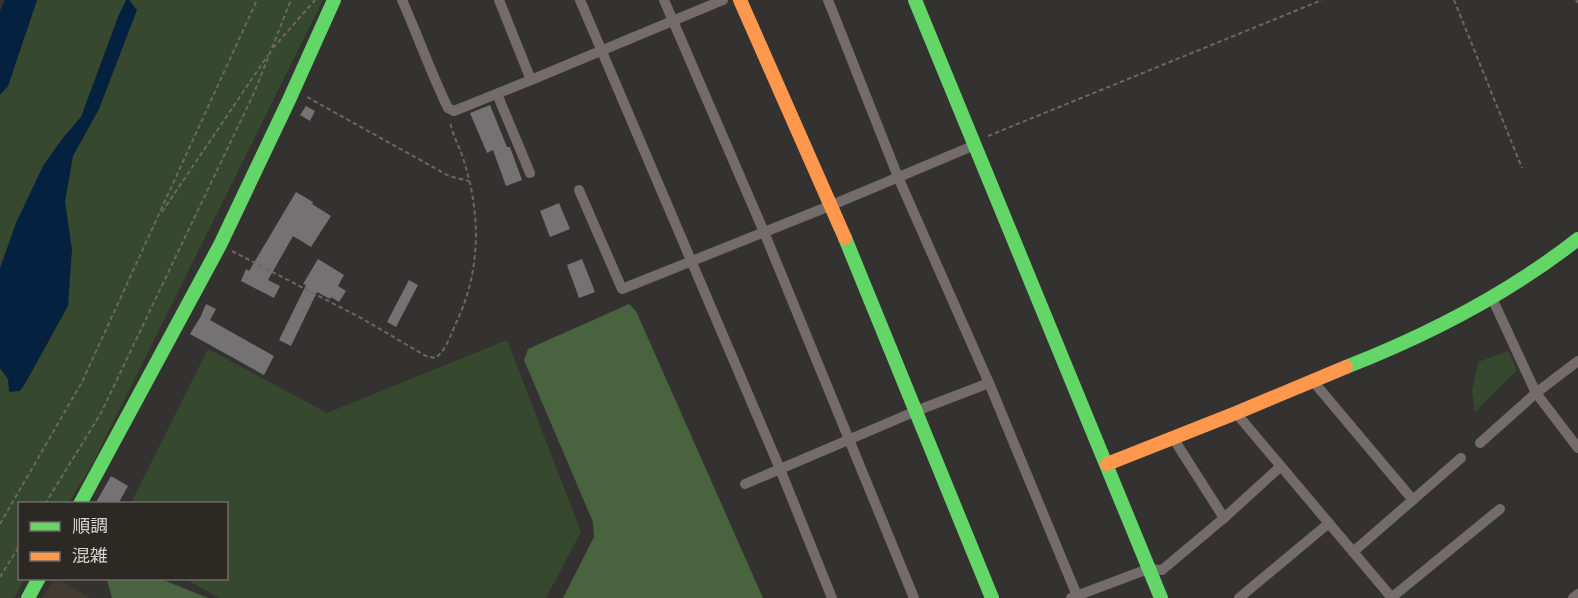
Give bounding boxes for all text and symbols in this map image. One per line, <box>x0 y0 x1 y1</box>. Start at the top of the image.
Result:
legend <box>18 502 228 580</box>
text: 順調 <box>72 515 108 537</box>
text: 混雑 <box>72 545 108 567</box>

